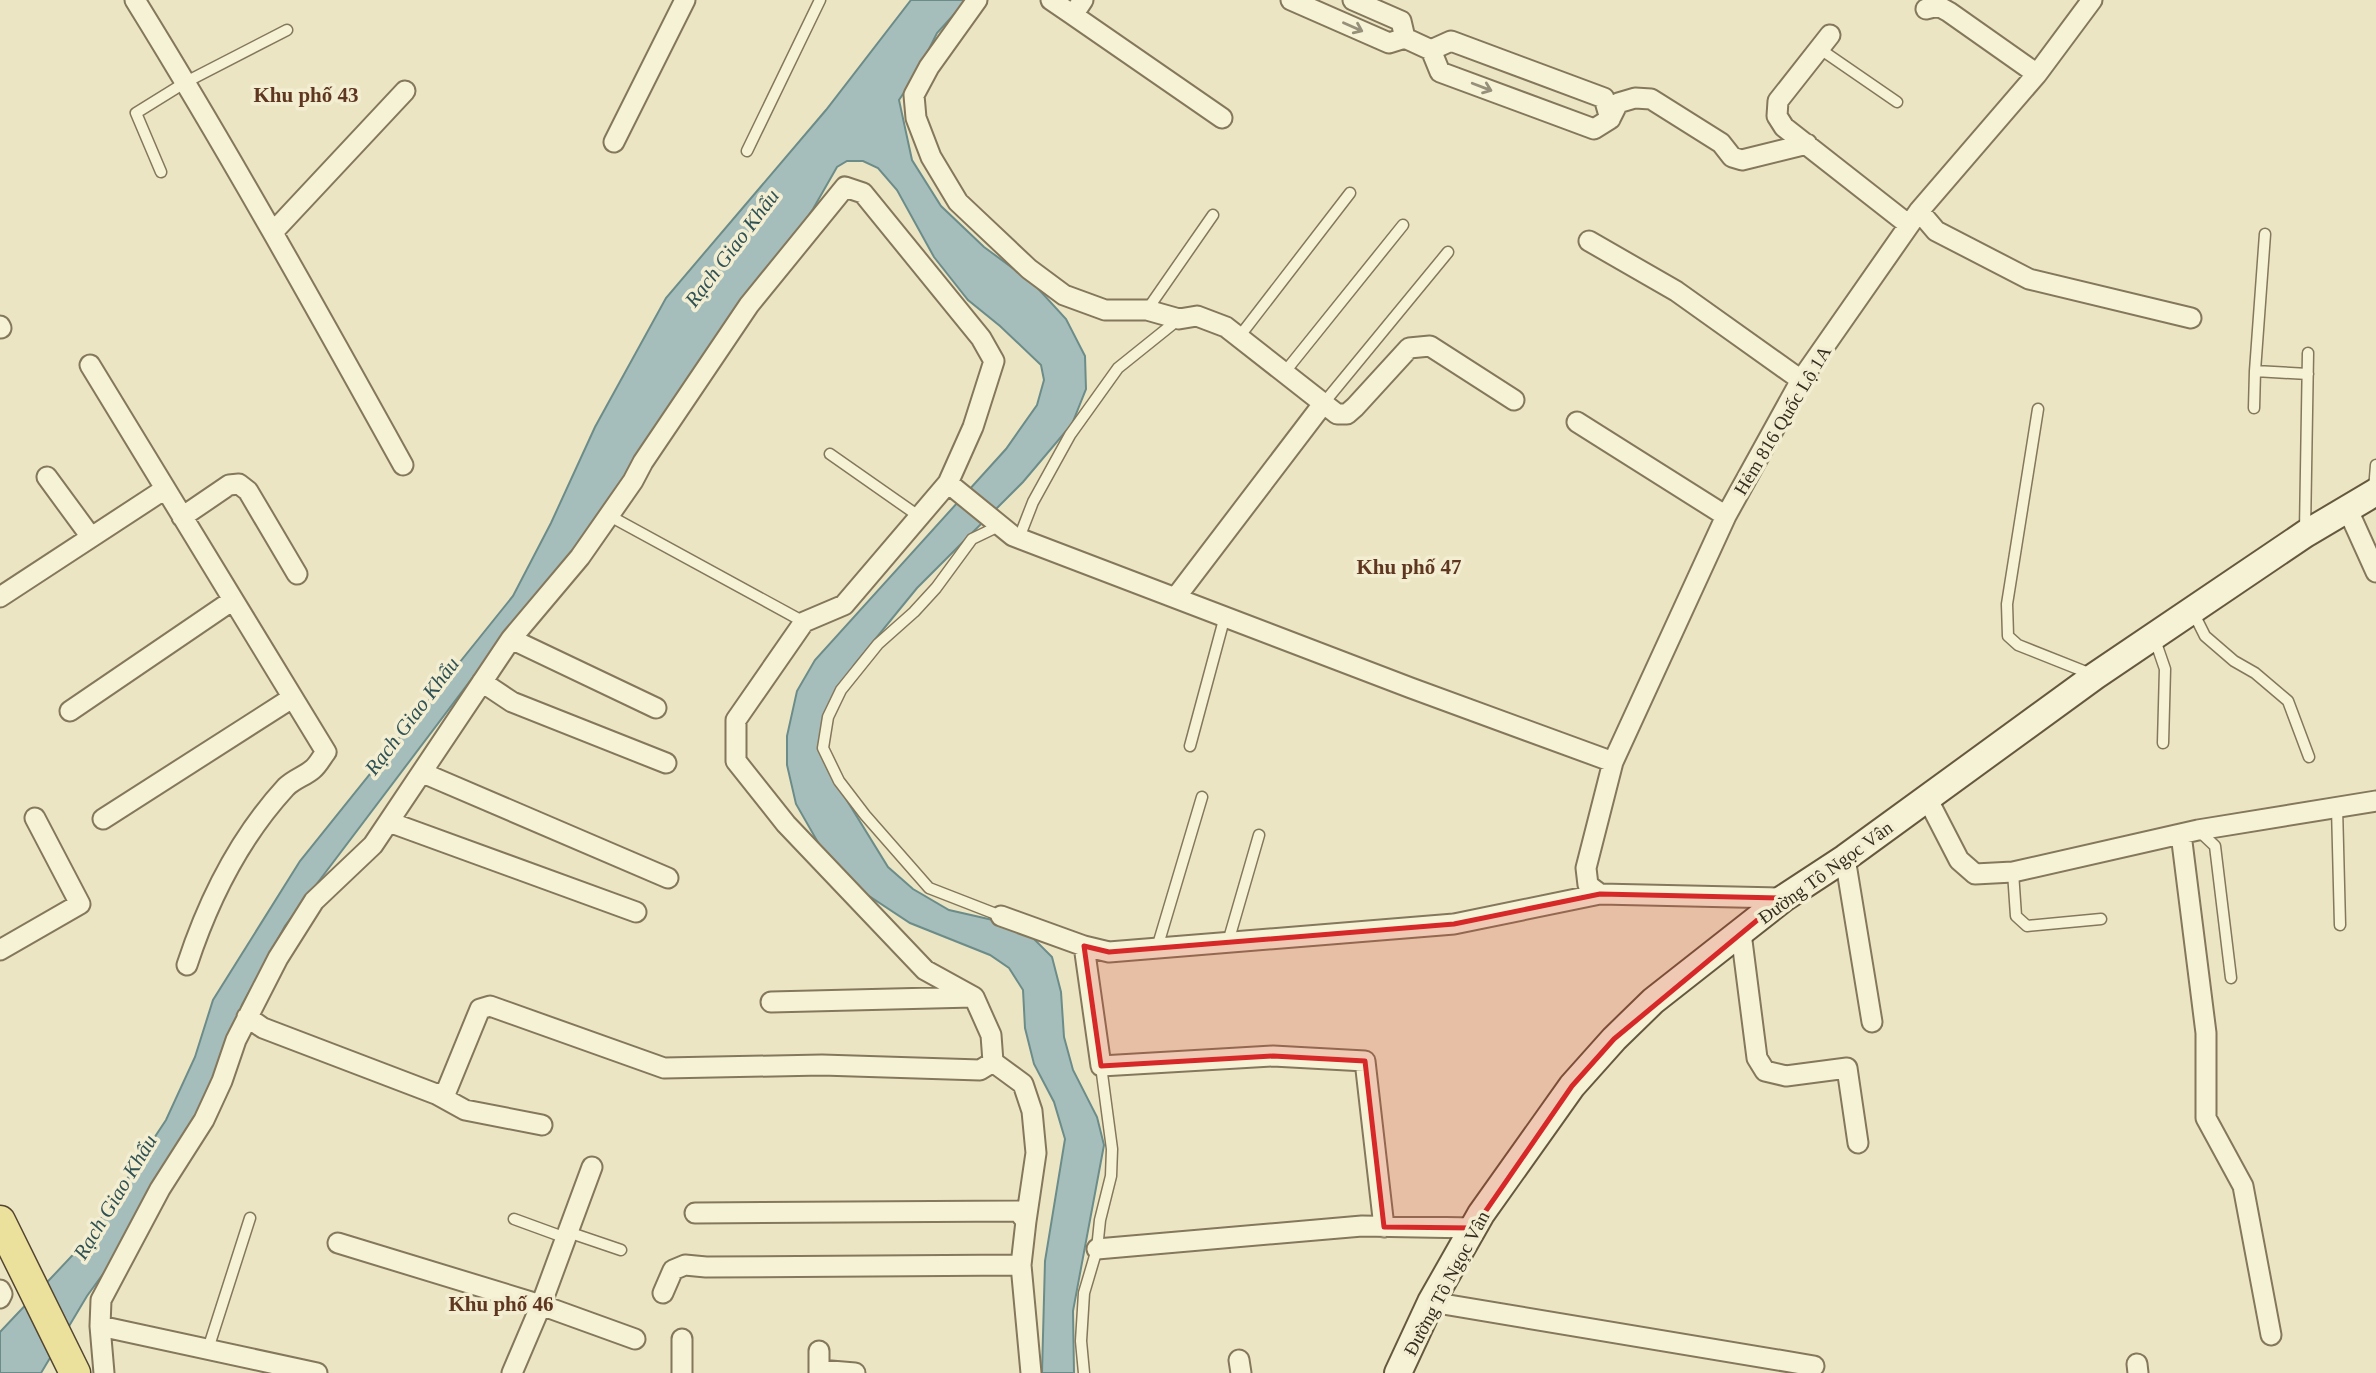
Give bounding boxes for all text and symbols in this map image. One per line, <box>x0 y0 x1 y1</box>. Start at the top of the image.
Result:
one-way arrow <box>1342 21 1363 34</box>
one-way arrow <box>1471 82 1492 95</box>
district label: Khu phố 43 <box>253 83 359 107</box>
water label: Rạch Giao Khẩu <box>679 184 784 312</box>
street label: Hẻm 816 Quốc Lộ 1A <box>1730 342 1835 498</box>
district label: Khu phố 47 <box>1356 555 1462 579</box>
water label: Rạch Giao Khẩu <box>359 652 464 780</box>
street label: Đường Tô Ngọc Vân <box>1754 816 1897 928</box>
water label: Rạch Giao Khẩu <box>68 1130 162 1265</box>
street label: Đường Tô Ngọc Vân <box>1399 1207 1494 1359</box>
district label: Khu phố 46 <box>448 1292 554 1316</box>

